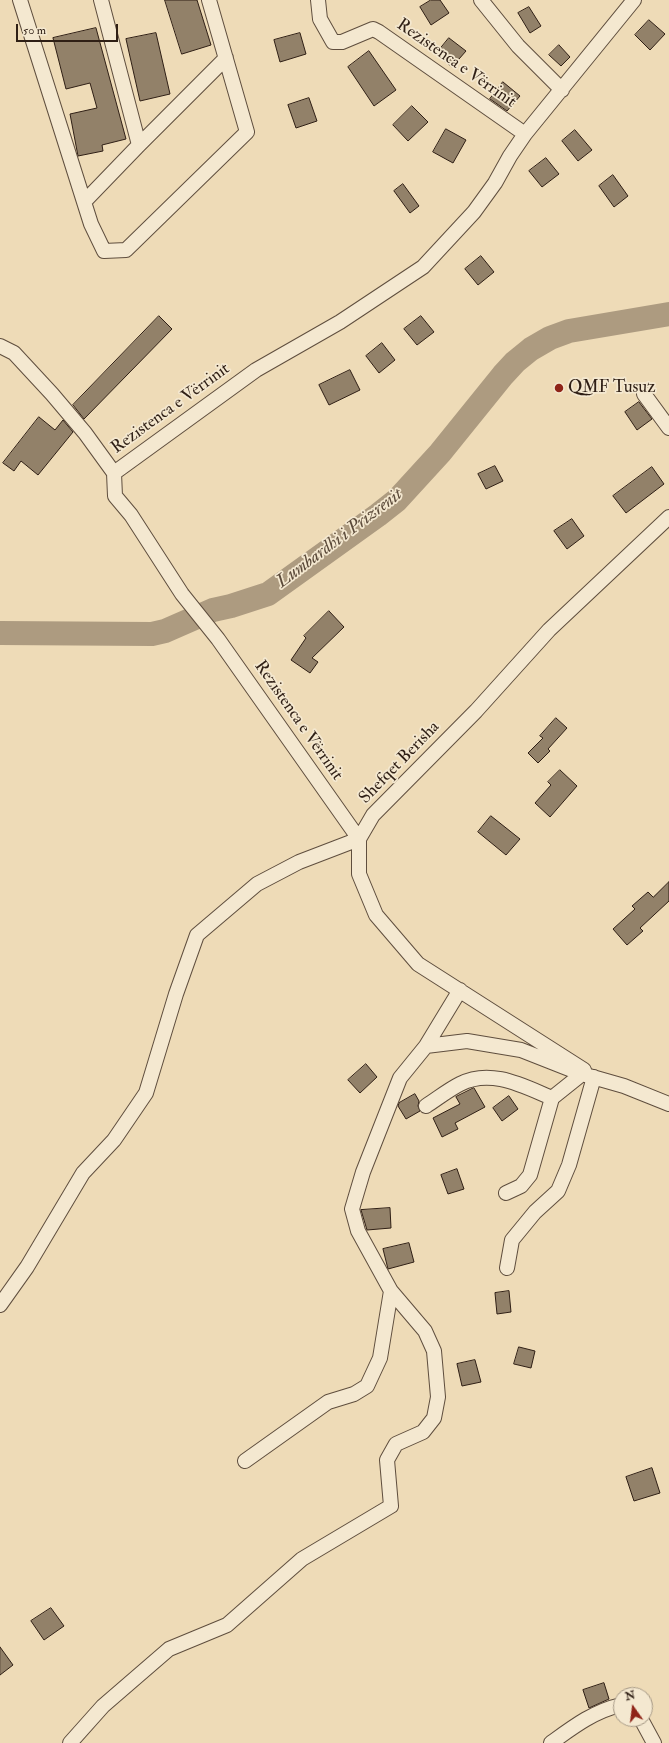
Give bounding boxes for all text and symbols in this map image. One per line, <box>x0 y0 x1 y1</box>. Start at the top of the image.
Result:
street label: Rezistenca e Vërrinit <box>392 15 520 113</box>
scale bar <box>18 16 120 42</box>
text: 50 m <box>23 23 46 38</box>
street label: Rezistenca e Vërrinit <box>108 359 234 459</box>
place label: QMF Tusuz <box>568 378 655 398</box>
marker: QMF Tusuz <box>553 382 565 394</box>
water label: Lumbardhi i Prizrenit <box>273 485 407 593</box>
street label: Rezistenca e Vërrinit <box>249 657 347 785</box>
street label: Shefqet Berisha <box>356 718 444 808</box>
north arrow <box>613 1687 653 1727</box>
text: N <box>624 1688 637 1703</box>

